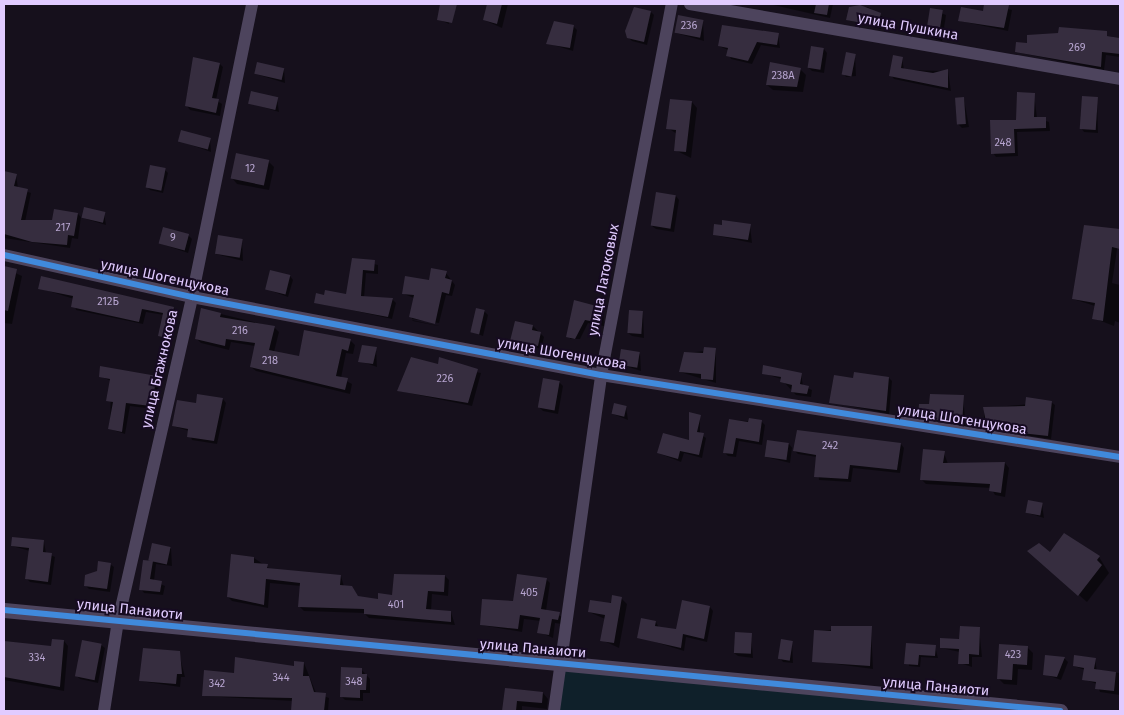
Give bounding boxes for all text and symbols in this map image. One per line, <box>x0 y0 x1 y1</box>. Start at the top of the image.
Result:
street label: улица Пушкина <box>856 10 960 44</box>
house number: 236 <box>681 19 697 33</box>
house number: 269 <box>1069 41 1085 55</box>
house number: 238А <box>771 69 795 83</box>
house number: 248 <box>994 136 1012 150</box>
house number: 12 <box>245 162 255 176</box>
house number: 217 <box>56 221 70 235</box>
street label: улица Латоковых <box>585 223 623 337</box>
house number: 9 <box>170 231 176 245</box>
street label: улица Шогенцукова <box>99 256 231 300</box>
house number: 212Б <box>97 295 119 309</box>
street label: улица Бгажнокова <box>138 308 182 430</box>
house number: 216 <box>232 324 248 338</box>
street label: улица Шогенцукова <box>496 334 628 374</box>
house number: 218 <box>262 354 278 368</box>
house number: 226 <box>437 372 453 386</box>
street label: улица Шогенцукова <box>896 401 1028 439</box>
house number: 242 <box>822 439 838 453</box>
house number: 405 <box>520 586 538 600</box>
street label: улица Панаиоти <box>76 596 184 624</box>
house number: 401 <box>388 598 404 612</box>
street label: улица Панаиоти <box>479 636 587 662</box>
house number: 423 <box>1005 648 1021 662</box>
house number: 334 <box>29 651 45 665</box>
house number: 344 <box>272 671 290 685</box>
street label: улица Панаиоти <box>882 674 990 700</box>
house number: 348 <box>345 675 363 689</box>
house number: 342 <box>209 677 225 691</box>

